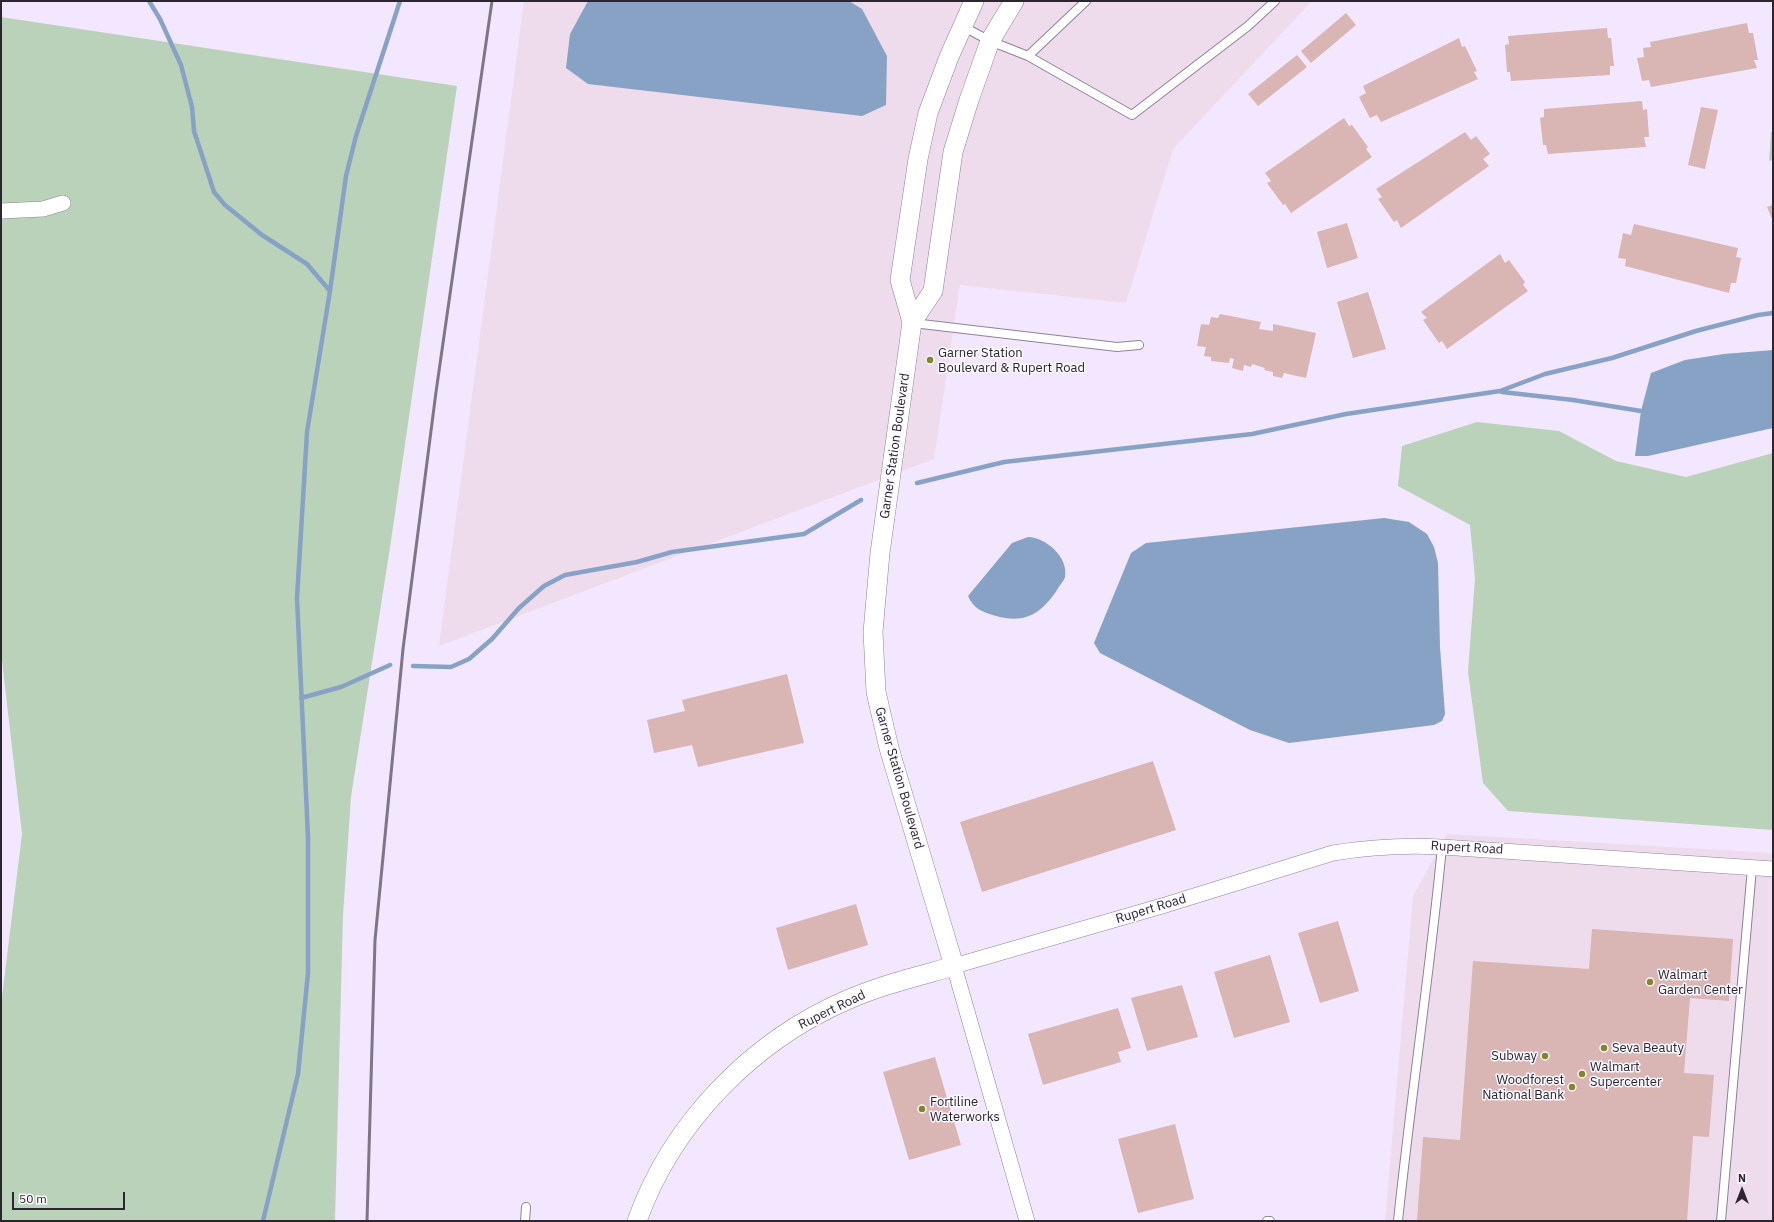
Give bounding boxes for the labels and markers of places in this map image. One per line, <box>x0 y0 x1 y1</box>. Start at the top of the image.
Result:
place label: Garner Station Boulevard & Rupert Road <box>938 345 1085 376</box>
marker: Garner Station Boulevard & Rupert Road <box>925 355 935 365</box>
place label: Walmart Garden Center <box>1658 967 1743 998</box>
marker: Walmart Garden Center <box>1645 977 1655 987</box>
place label: Seva Beauty <box>1612 1040 1684 1056</box>
marker: Seva Beauty <box>1599 1043 1609 1053</box>
place label: Subway <box>1491 1048 1537 1064</box>
marker: Subway <box>1540 1051 1550 1061</box>
place label: Walmart Supercenter <box>1590 1059 1662 1090</box>
marker: Walmart Supercenter <box>1577 1069 1587 1079</box>
place label: Woodforest National Bank <box>1482 1072 1564 1103</box>
marker: Woodforest National Bank <box>1567 1082 1577 1092</box>
place label: Fortiline Waterworks <box>930 1094 1000 1125</box>
marker: Fortiline Waterworks <box>917 1104 927 1114</box>

